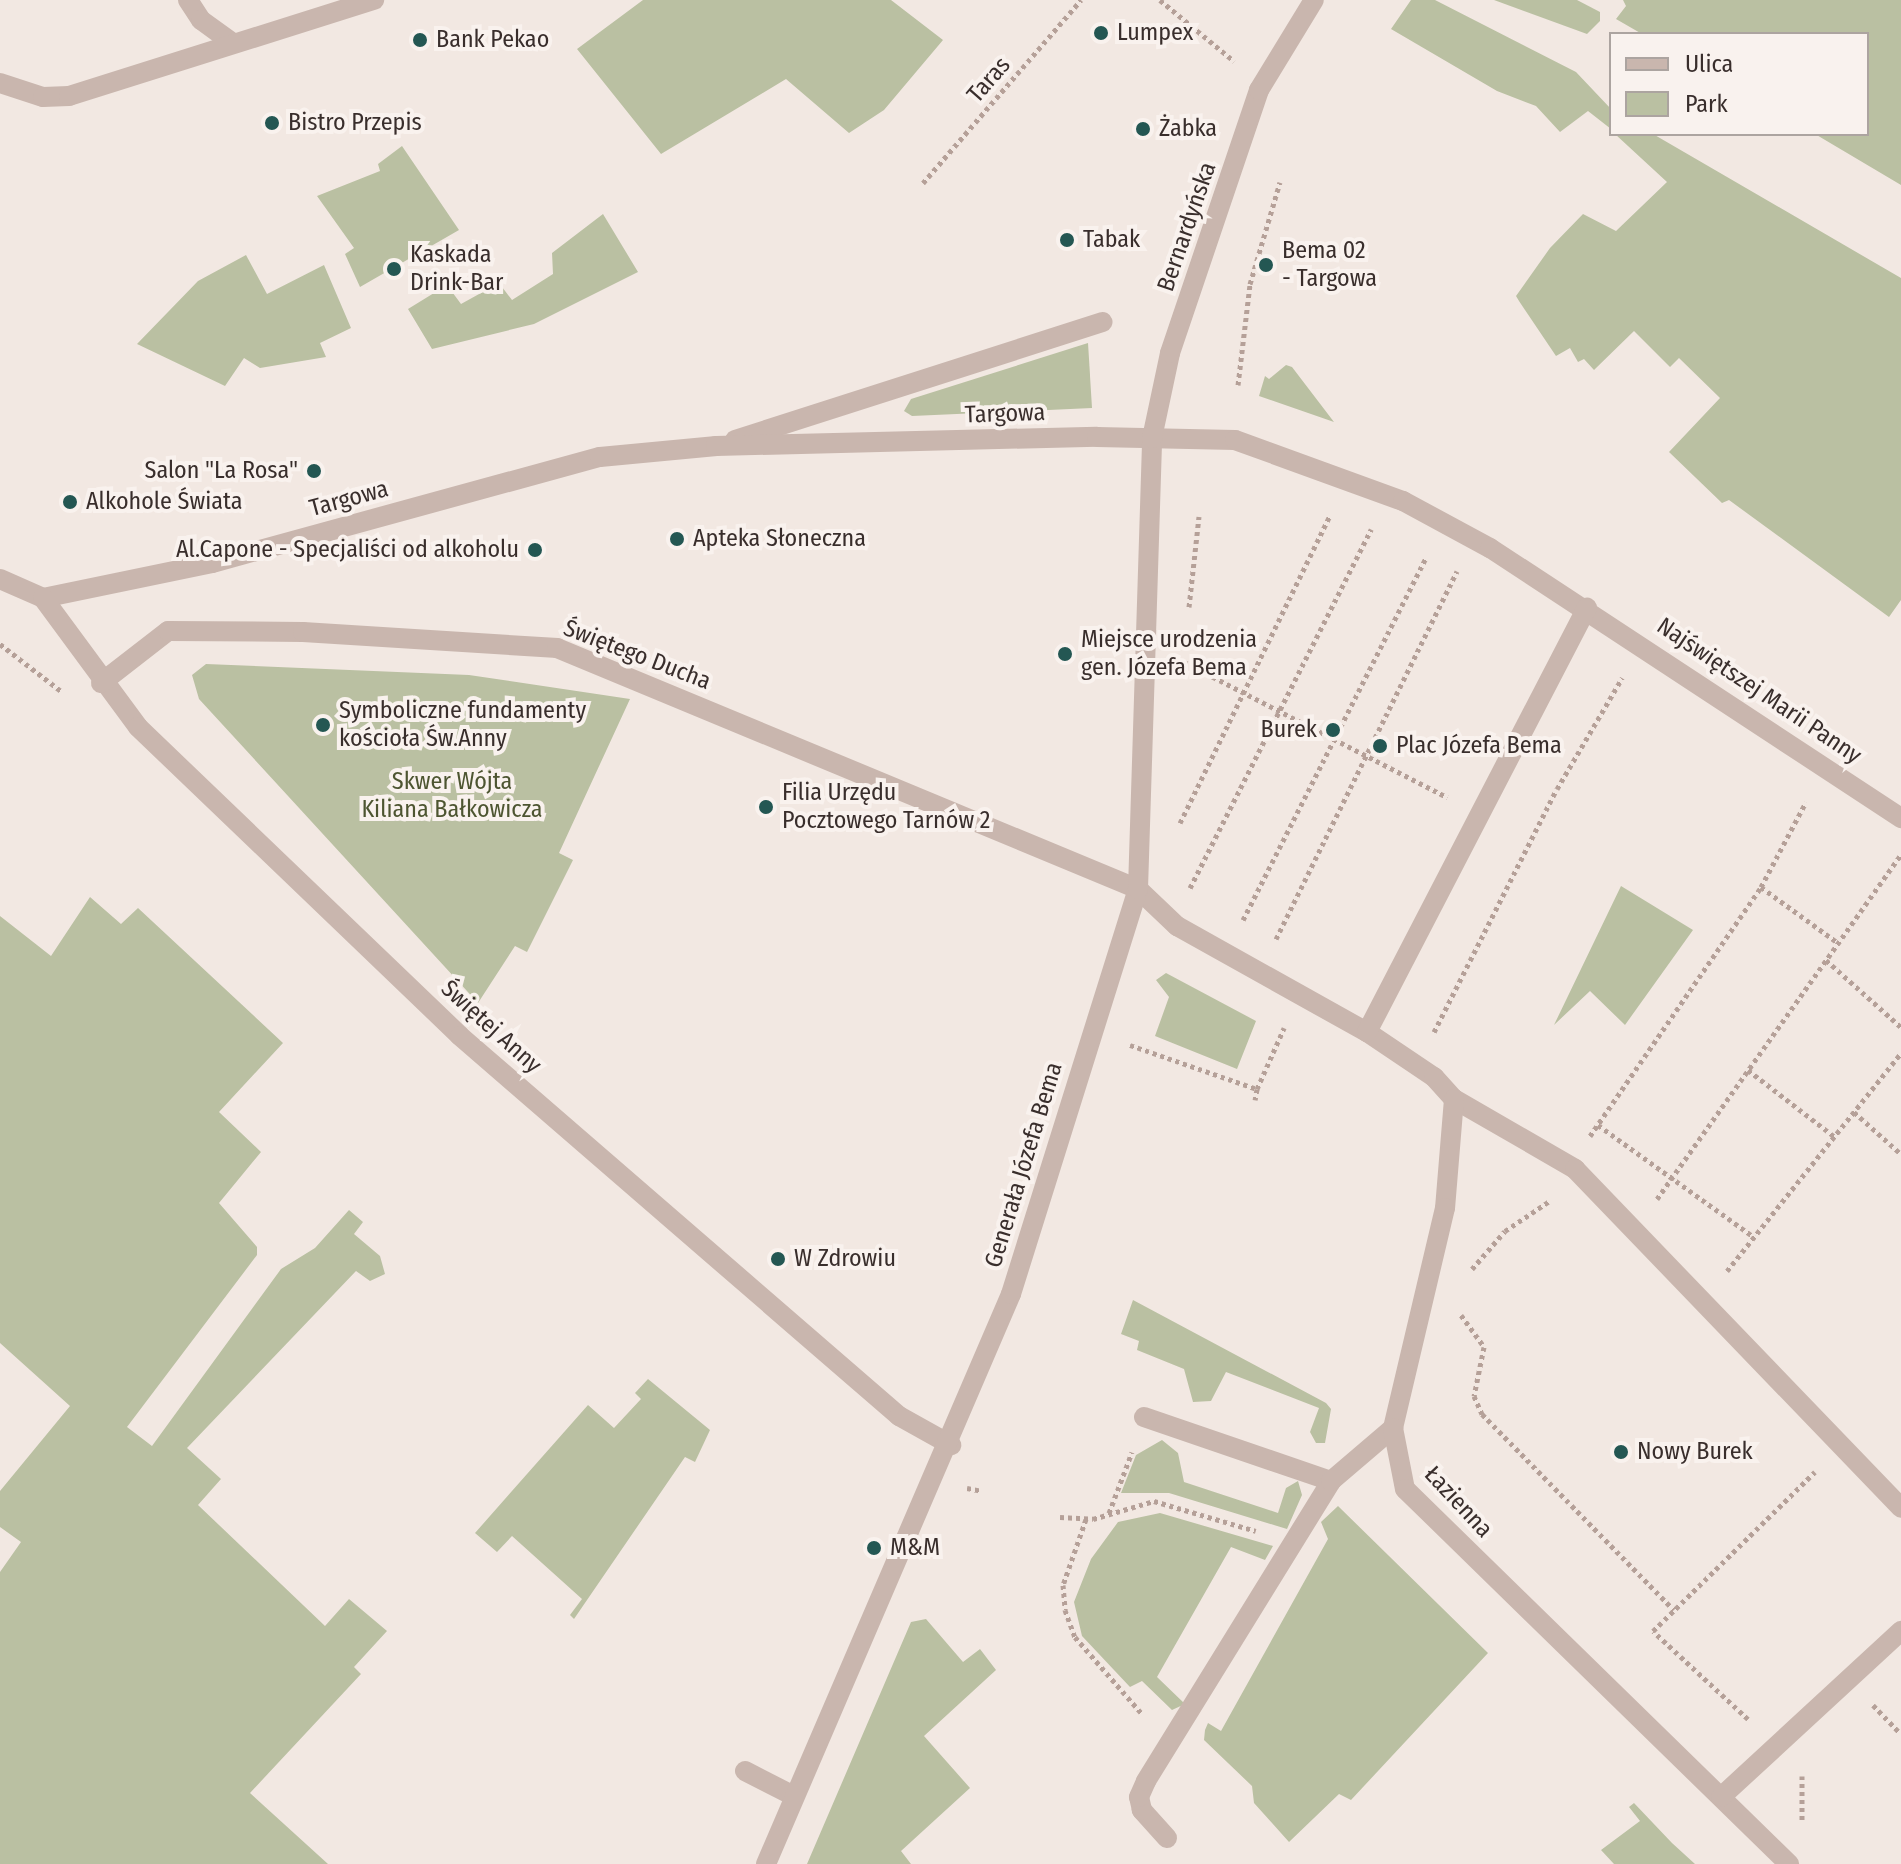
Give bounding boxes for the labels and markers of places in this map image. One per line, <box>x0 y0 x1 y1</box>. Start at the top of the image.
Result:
place label: Lumpex <box>1117 19 1193 47</box>
marker: Lumpex <box>1092 24 1110 42</box>
place label: Bank Pekao <box>436 26 549 54</box>
marker: Bank Pekao <box>411 31 429 49</box>
place label: Bistro Przepis <box>288 109 422 137</box>
marker: Bistro Przepis <box>263 114 281 132</box>
place label: Żabka <box>1159 115 1217 143</box>
marker: Żabka <box>1134 120 1152 138</box>
place label: Tabak <box>1083 226 1140 254</box>
marker: Tabak <box>1058 231 1076 249</box>
place label: Bema 02 - Targowa <box>1282 237 1377 293</box>
place label: Kaskada Drink-Bar <box>410 241 503 297</box>
marker: Bema 02 - Targowa <box>1257 256 1275 274</box>
marker: Kaskada Drink-Bar <box>385 260 403 278</box>
place label: Salon "La Rosa" <box>144 457 298 485</box>
marker: Salon "La Rosa" <box>305 462 323 480</box>
place label: Alkohole Świata <box>86 488 242 516</box>
marker: Alkohole Świata <box>61 493 79 511</box>
place label: Apteka Słoneczna <box>693 525 866 553</box>
marker: Apteka Słoneczna <box>668 530 686 548</box>
place label: Al.Capone - Specjaliści od alkoholu <box>176 536 519 564</box>
marker: Al.Capone - Specjaliści od alkoholu <box>526 541 544 559</box>
place label: Miejsce urodzenia gen. Józefa Bema <box>1081 626 1257 682</box>
marker: Miejsce urodzenia gen. Józefa Bema <box>1056 645 1074 663</box>
place label: Symboliczne fundamenty kościoła Św.Anny <box>339 697 586 753</box>
marker: Symboliczne fundamenty kościoła Św.Anny <box>314 716 332 734</box>
place label: Burek <box>1261 716 1317 744</box>
marker: Burek <box>1324 721 1342 739</box>
place label: Plac Józefa Bema <box>1396 732 1562 760</box>
marker: Plac Józefa Bema <box>1371 737 1389 755</box>
place label: Filia Urzędu Pocztowego Tarnów 2 <box>782 779 990 835</box>
marker: Filia Urzędu Pocztowego Tarnów 2 <box>757 798 775 816</box>
place label: W Zdrowiu <box>794 1245 896 1273</box>
marker: W Zdrowiu <box>769 1250 787 1268</box>
place label: Nowy Burek <box>1637 1438 1753 1466</box>
marker: Nowy Burek <box>1612 1443 1630 1461</box>
place label: M&M <box>890 1534 940 1562</box>
marker: M&M <box>865 1539 883 1557</box>

